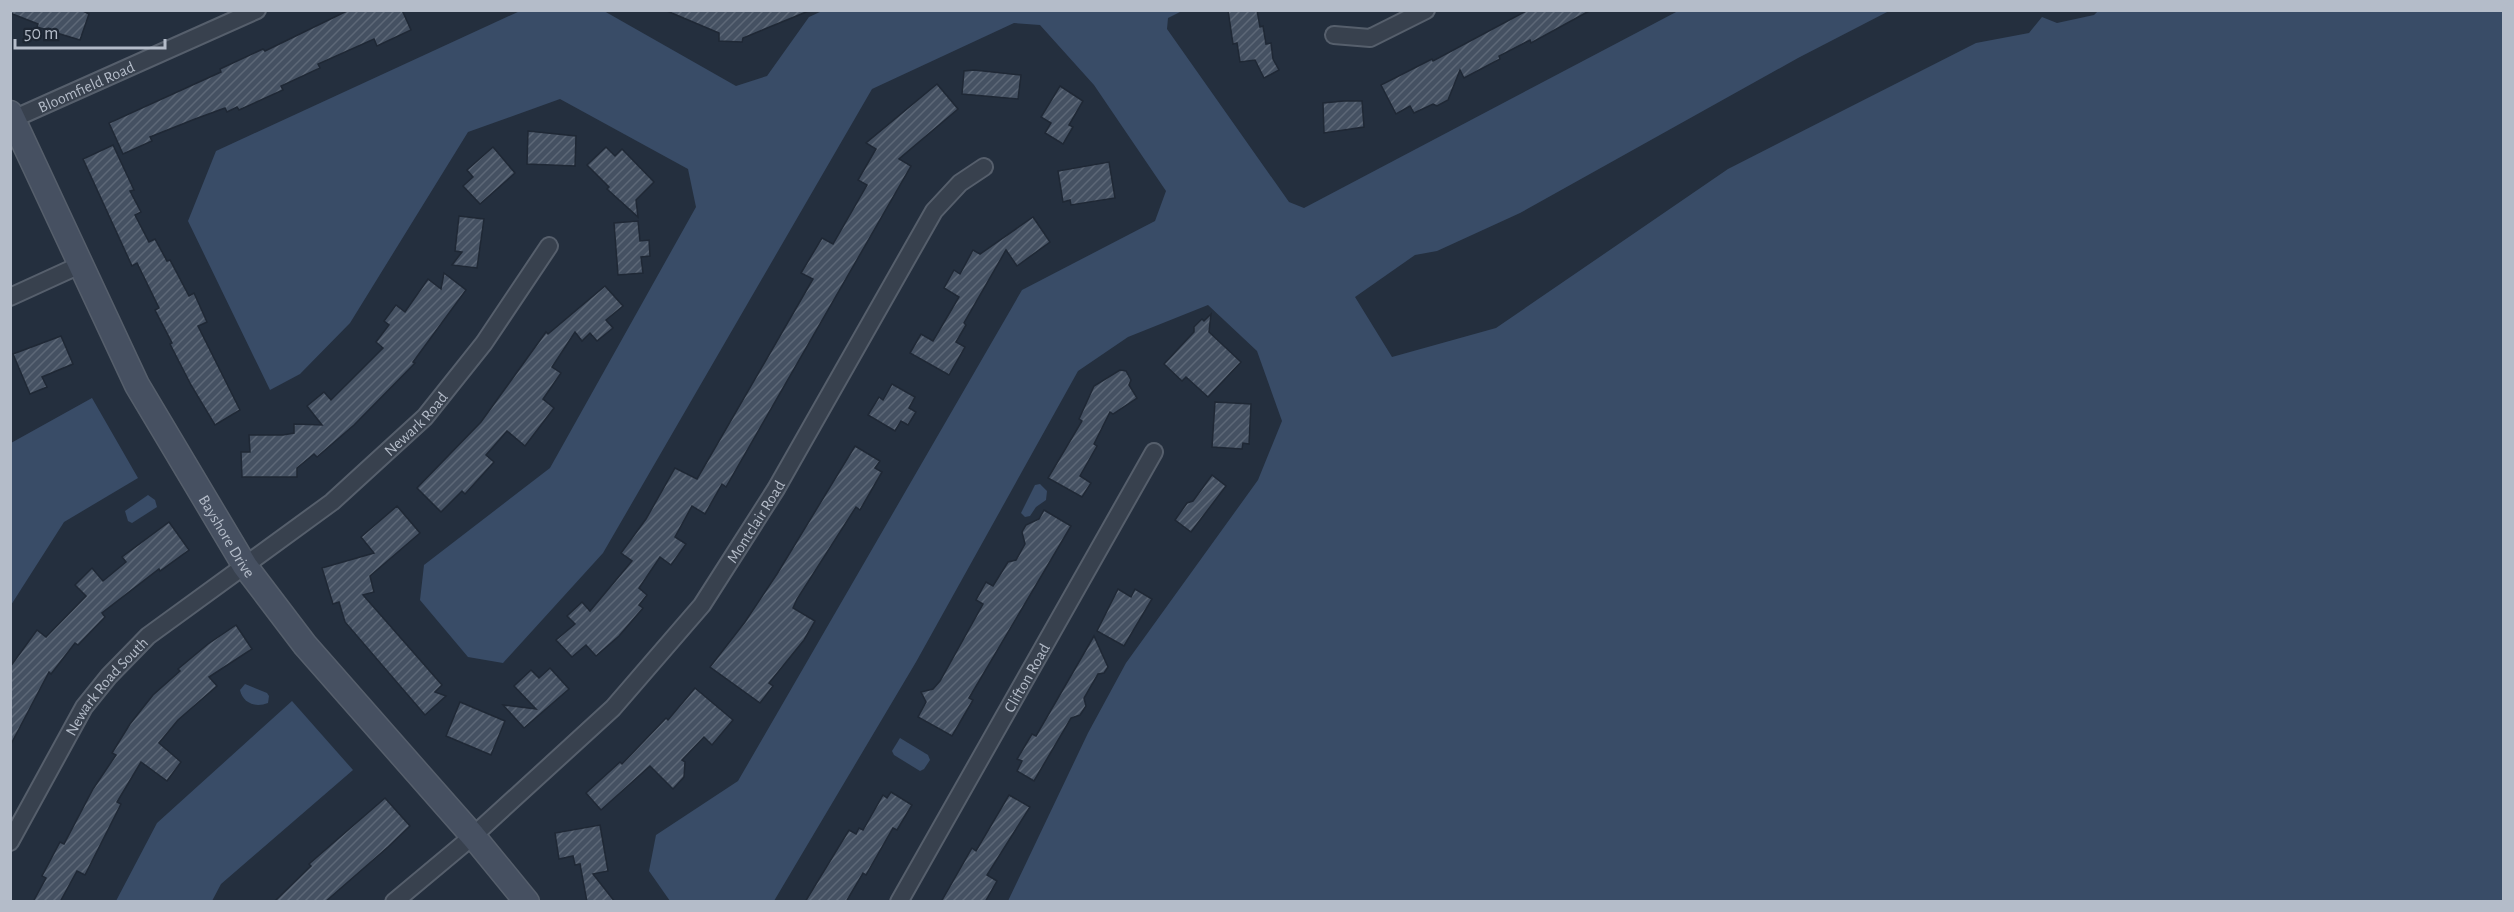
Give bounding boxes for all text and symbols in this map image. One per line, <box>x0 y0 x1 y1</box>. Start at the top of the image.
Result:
scale bar <box>15 12 165 50</box>
text: 50 m <box>24 25 58 43</box>
street label: Bloomfield Road <box>36 59 137 116</box>
street label: Newark Road <box>381 389 451 459</box>
street label: Montclair Road <box>724 478 788 566</box>
street label: Bayshore Drive <box>196 492 258 581</box>
street label: Newark Road South <box>63 634 151 739</box>
street label: Clifton Road <box>1001 641 1053 715</box>

